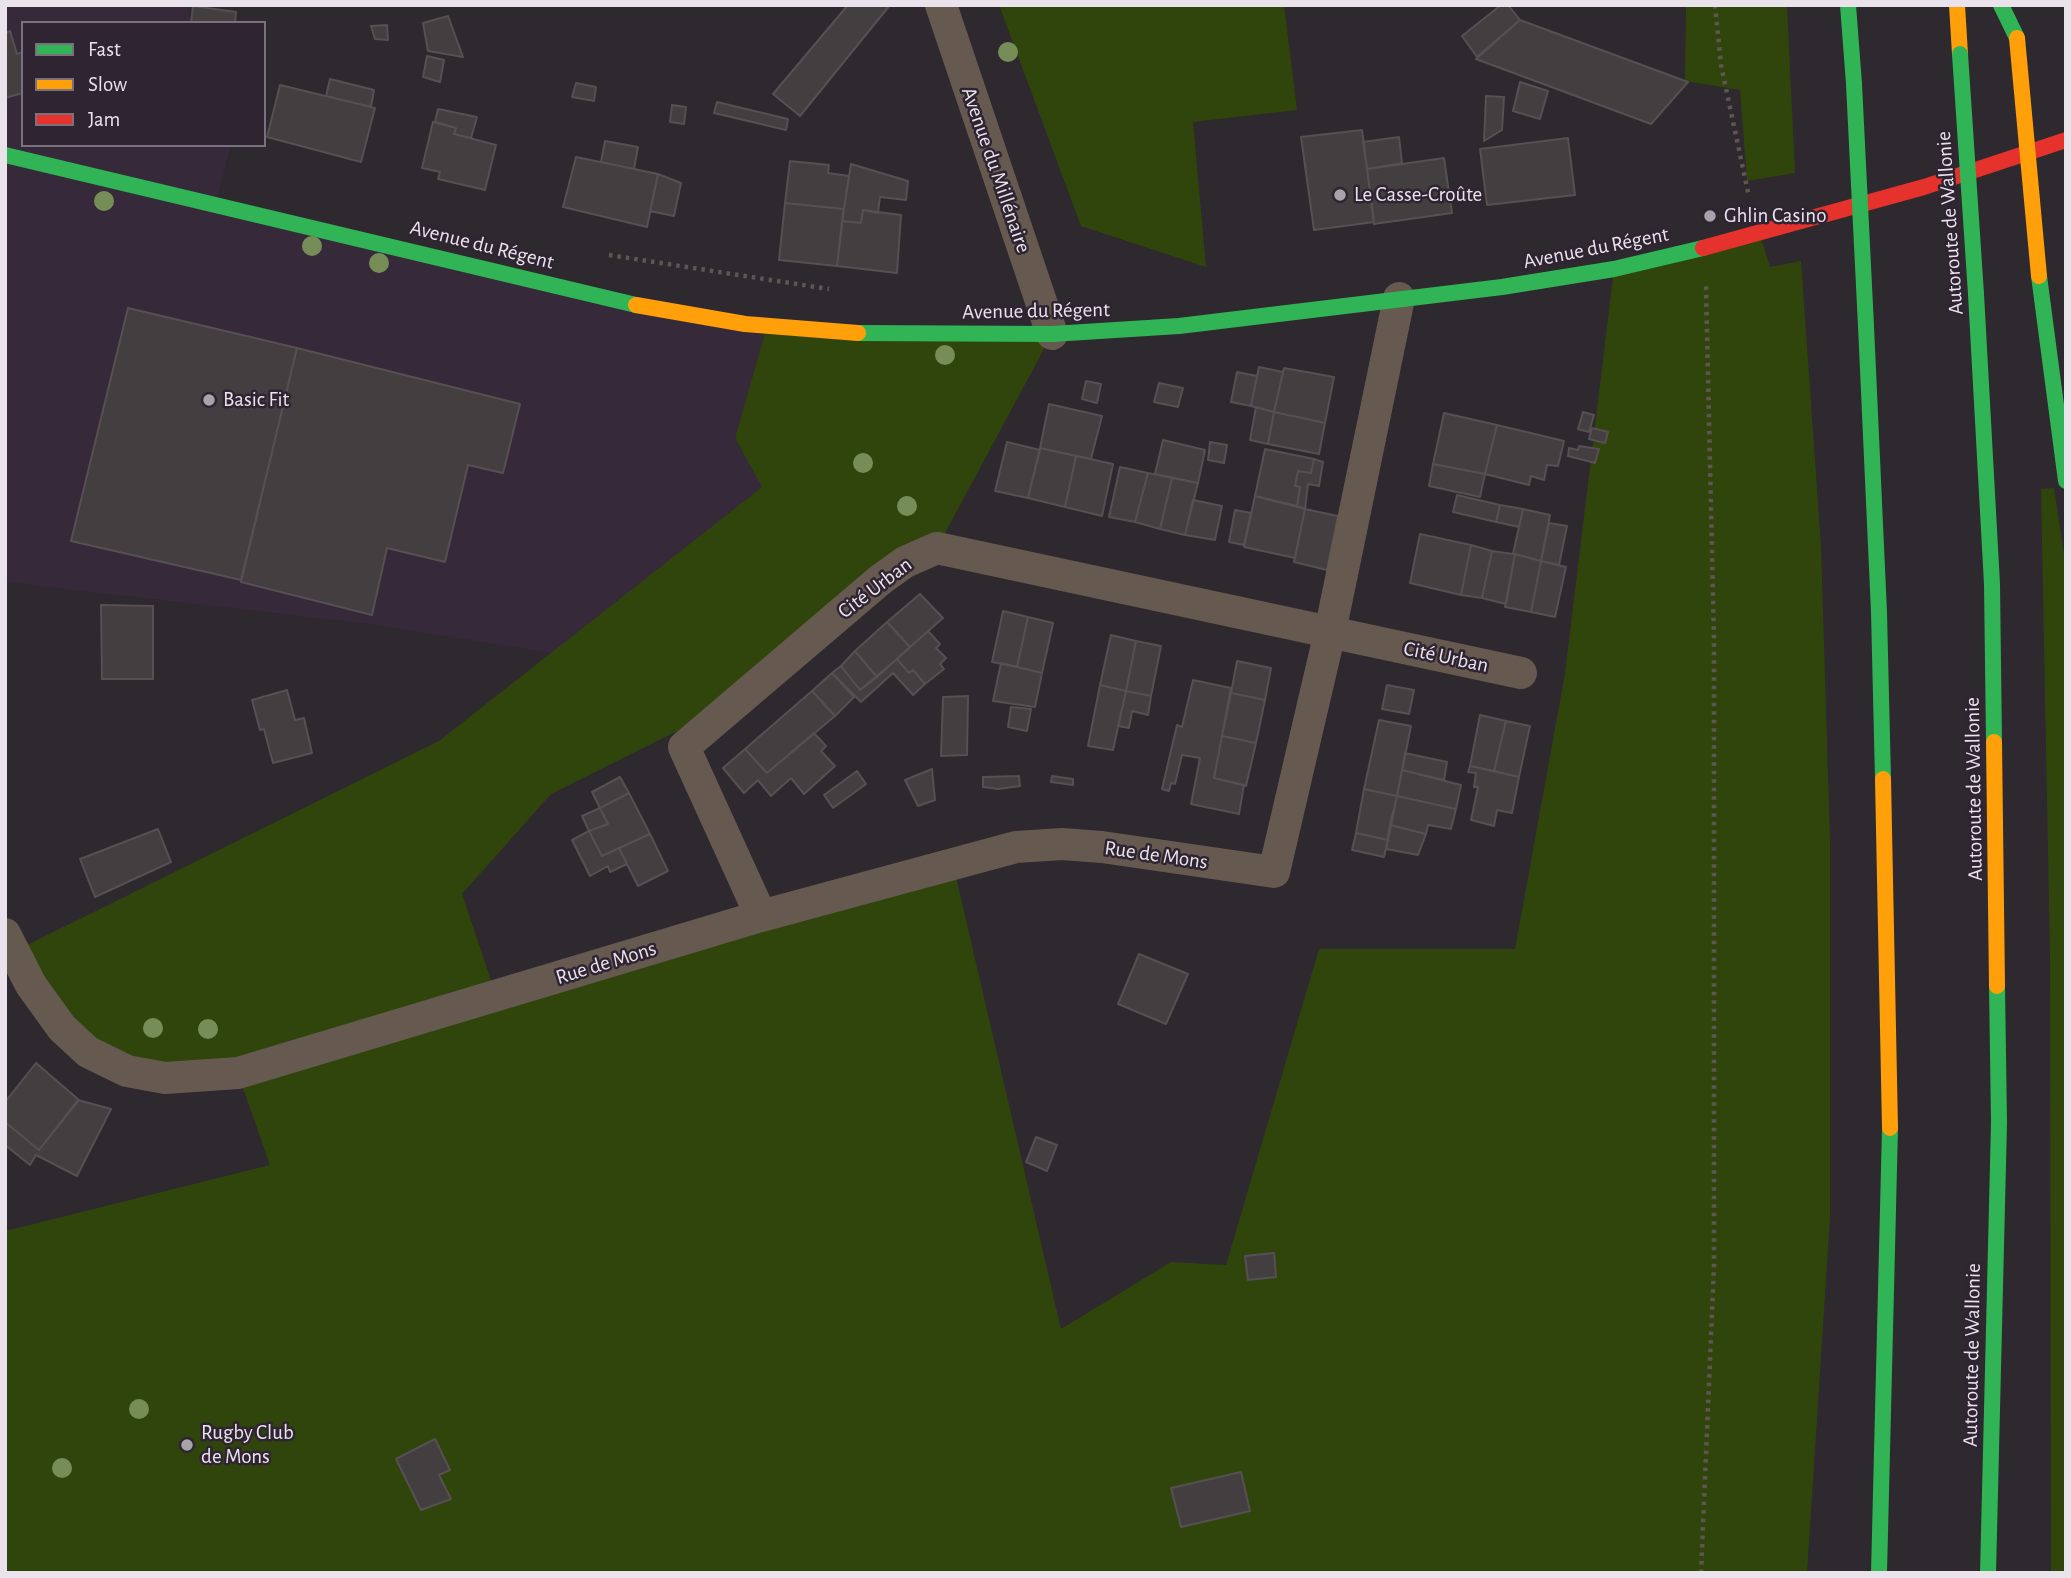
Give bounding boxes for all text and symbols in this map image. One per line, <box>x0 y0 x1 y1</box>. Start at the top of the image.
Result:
legend <box>21 21 266 147</box>
text: Fast <box>88 39 121 60</box>
text: Slow <box>88 74 127 95</box>
street label: Avenue du Millénaire <box>956 84 1036 256</box>
text: Jam <box>88 109 120 130</box>
street label: Autoroute de Wallonie <box>1931 131 1969 315</box>
place label: Le Casse-Croûte <box>1354 182 1482 208</box>
marker: Le Casse-Croûte <box>1332 187 1348 203</box>
place label: Ghlin Casino <box>1724 203 1827 229</box>
marker: Ghlin Casino <box>1702 208 1718 224</box>
street label: Avenue du Régent <box>407 215 557 275</box>
street label: Avenue du Régent <box>1521 222 1671 274</box>
street label: Avenue du Régent <box>962 297 1110 325</box>
place label: Basic Fit <box>223 387 289 413</box>
marker: Basic Fit <box>201 392 217 408</box>
street label: Cité Urban <box>833 552 917 624</box>
street label: Cité Urban <box>1401 636 1491 678</box>
street label: Autoroute de Wallonie <box>1960 697 1988 881</box>
street label: Rue de Mons <box>1103 835 1209 875</box>
street label: Rue de Mons <box>553 936 659 990</box>
street label: Autoroute de Wallonie <box>1958 1263 1986 1447</box>
place label: Rugby Club de Mons <box>201 1420 294 1470</box>
marker: Rugby Club de Mons <box>179 1437 195 1453</box>

